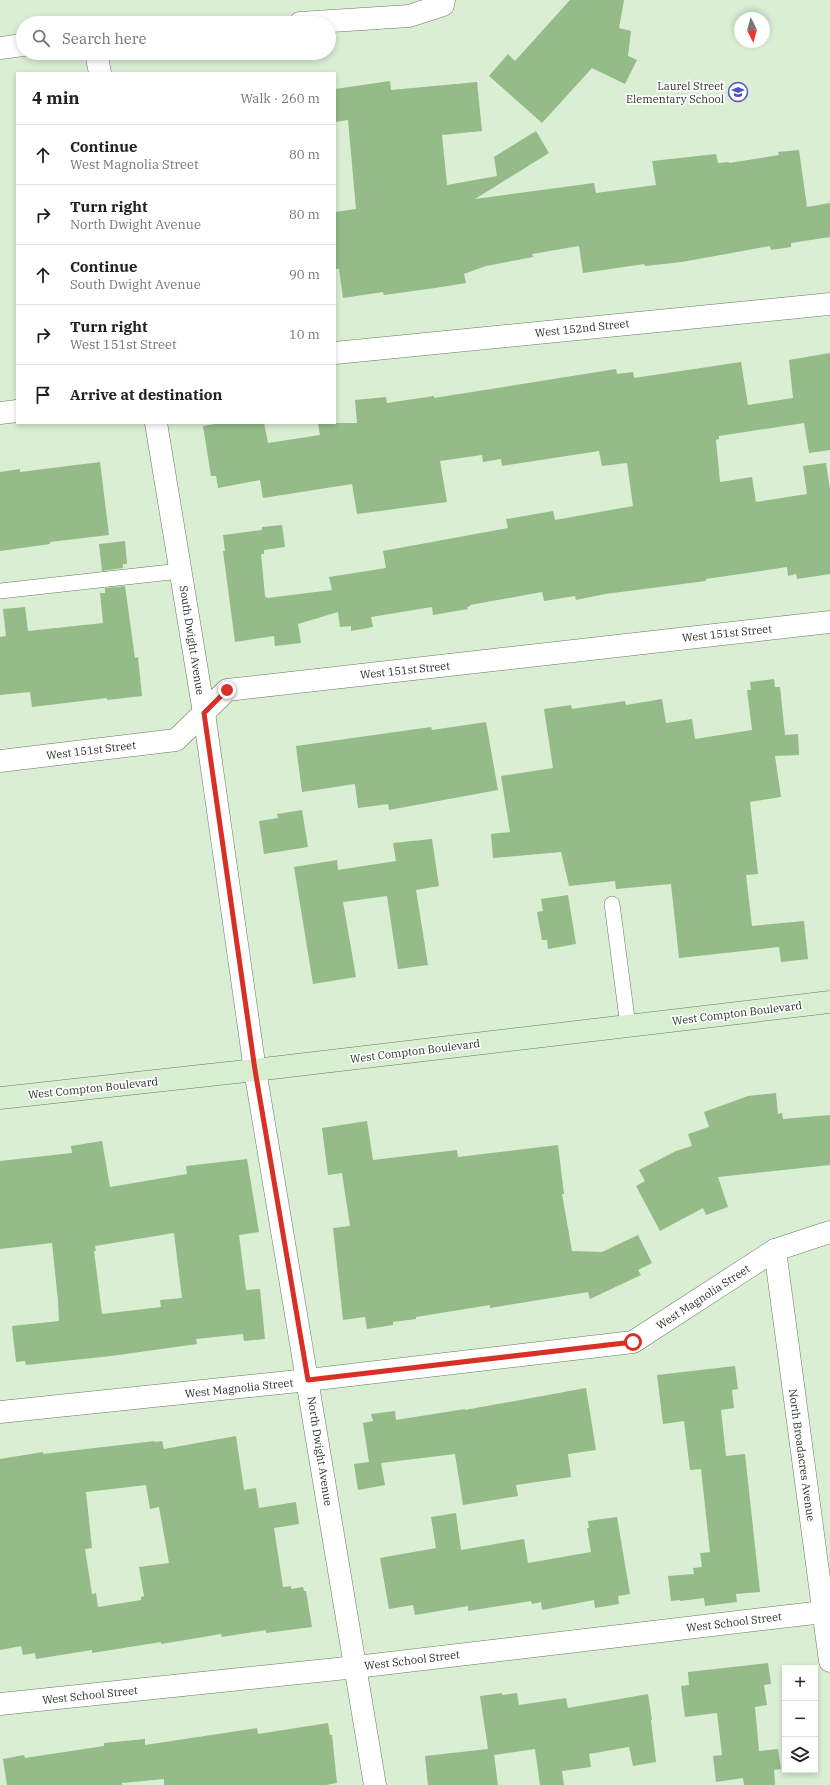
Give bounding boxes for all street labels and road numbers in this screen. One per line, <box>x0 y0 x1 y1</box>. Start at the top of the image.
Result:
street label: West 152nd Street <box>534 316 630 340</box>
street label: South Dwight Avenue <box>176 584 208 696</box>
street label: West 151st Street <box>681 621 773 645</box>
street label: West 151st Street <box>359 658 451 682</box>
street label: West 151st Street <box>45 738 137 762</box>
street label: West Compton Boulevard <box>671 998 803 1028</box>
street label: West Compton Boulevard <box>349 1036 481 1066</box>
street label: West Compton Boulevard <box>27 1074 159 1102</box>
street label: West Magnolia Street <box>654 1261 753 1332</box>
street label: West Magnolia Street <box>184 1375 294 1401</box>
street label: North Broadacres Avenue <box>786 1388 818 1522</box>
street label: North Dwight Avenue <box>304 1395 336 1507</box>
street label: West School Street <box>685 1609 783 1635</box>
street label: West School Street <box>363 1647 461 1673</box>
street label: West School Street <box>42 1683 139 1707</box>

